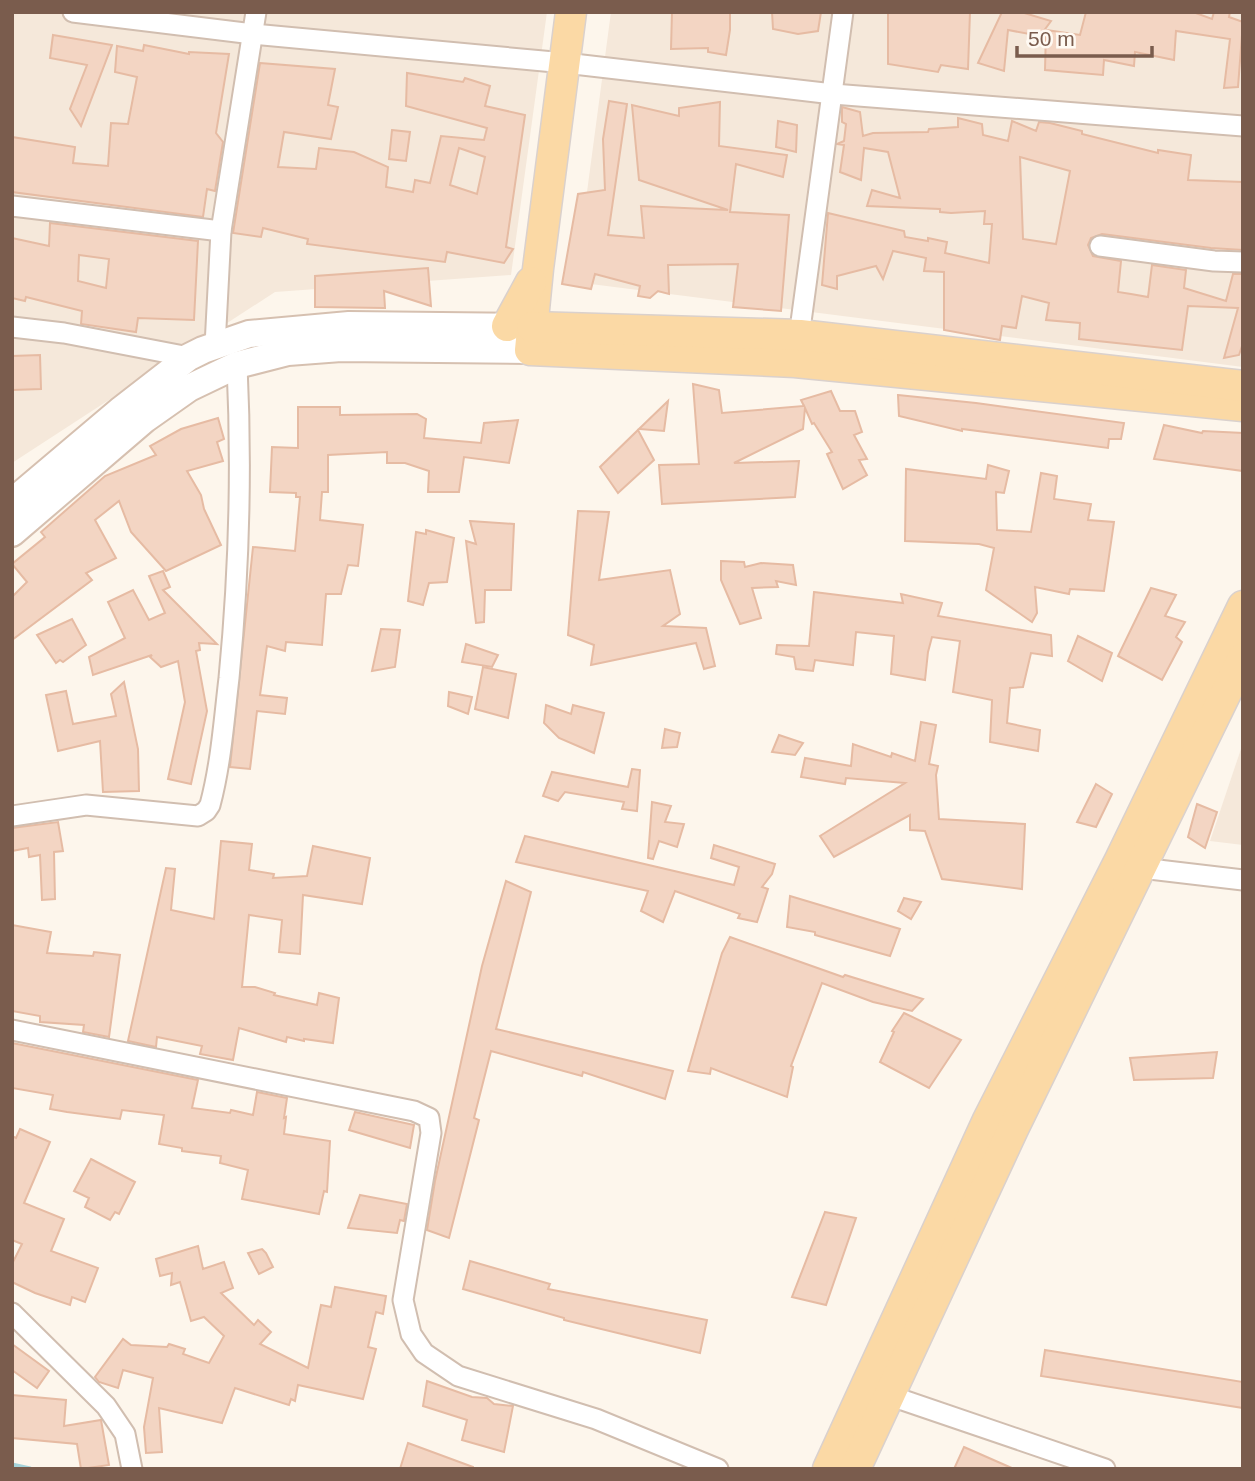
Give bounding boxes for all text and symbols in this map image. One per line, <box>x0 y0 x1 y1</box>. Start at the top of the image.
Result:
scale bar <box>1017 14 1152 58</box>
text: 50 m <box>1028 27 1075 50</box>

